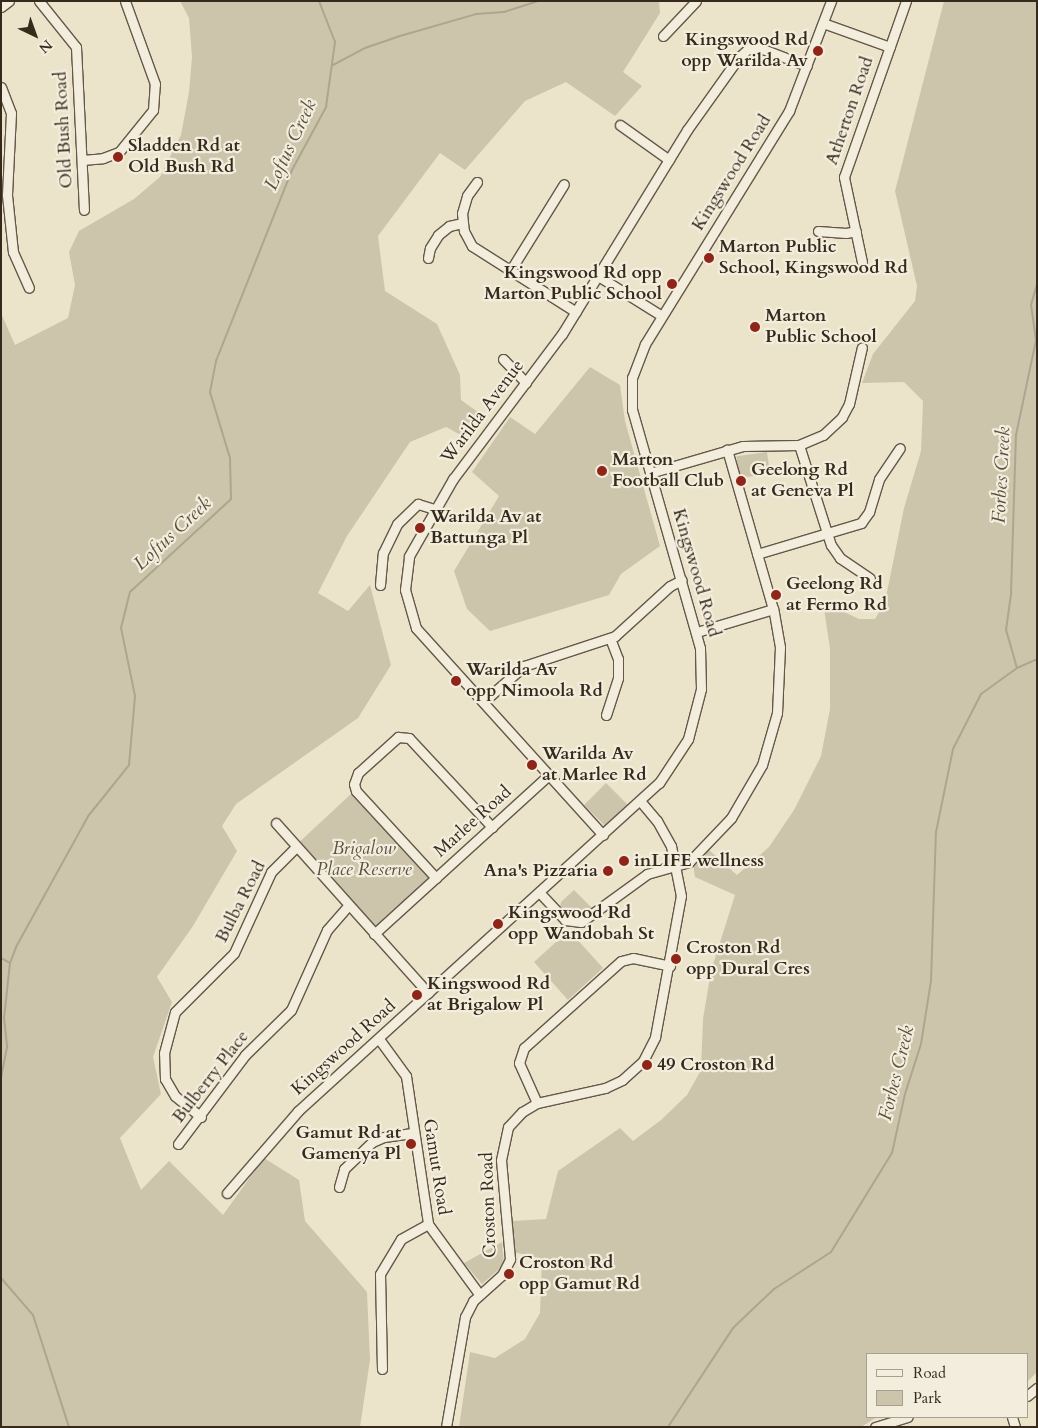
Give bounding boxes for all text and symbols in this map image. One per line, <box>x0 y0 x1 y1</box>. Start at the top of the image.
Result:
north arrow <box>10 10 60 60</box>
place label: Kingswood Rd opp Warilda Av <box>681 30 808 72</box>
text: N <box>34 35 56 58</box>
marker: Kingswood Rd opp Warilda Av <box>812 45 824 57</box>
street label: Atherton Road <box>821 54 879 168</box>
street label: Old Bush Road <box>50 71 78 189</box>
water label: Loftus Creek <box>260 96 322 194</box>
street label: Kingswood Road <box>688 111 776 235</box>
place label: Sladden Rd at Old Bush Rd <box>128 136 240 178</box>
marker: Sladden Rd at Old Bush Rd <box>112 151 124 163</box>
place label: Marton Public School, Kingswood Rd <box>719 237 908 280</box>
marker: Marton Public School, Kingswood Rd <box>703 252 715 264</box>
place label: Kingswood Rd opp Marton Public School <box>484 263 662 306</box>
marker: Kingswood Rd opp Marton Public School <box>666 278 678 290</box>
place label: Marton Public School <box>765 306 877 348</box>
marker: Marton Public School <box>749 321 761 333</box>
street label: Warilda Avenue <box>437 356 529 468</box>
water label: Forbes Creek <box>988 426 1016 524</box>
place label: Marton Football Club <box>612 450 724 492</box>
place label: Geelong Rd at Geneva Pl <box>751 460 854 502</box>
marker: Marton Football Club <box>596 465 608 477</box>
marker: Geelong Rd at Geneva Pl <box>735 475 747 487</box>
water label: Loftus Creek <box>130 492 216 576</box>
street label: Kingswood Road <box>667 506 725 640</box>
place label: Warilda Av at Battunga Pl <box>430 507 541 550</box>
marker: Warilda Av at Battunga Pl <box>414 522 426 534</box>
place label: Geelong Rd at Fermo Rd <box>786 574 887 616</box>
marker: Geelong Rd at Fermo Rd <box>770 589 782 601</box>
place label: Warilda Av opp Nimoola Rd <box>466 660 603 702</box>
marker: Warilda Av opp Nimoola Rd <box>450 675 462 687</box>
place label: Warilda Av at Marlee Rd <box>542 744 646 786</box>
marker: Warilda Av at Marlee Rd <box>526 759 538 771</box>
street label: Marlee Road <box>430 782 516 862</box>
park label: Brigalow Place Reserve <box>316 839 412 882</box>
place label: inLIFE wellness <box>634 850 764 872</box>
marker: inLIFE wellness <box>618 855 630 867</box>
street label: Bulba Road <box>211 858 271 946</box>
place label: Ana's Pizzaria <box>483 860 598 882</box>
marker: Ana's Pizzaria <box>602 865 614 877</box>
place label: Kingswood Rd opp Wandobah St <box>508 903 654 946</box>
marker: Kingswood Rd opp Wandobah St <box>492 918 504 930</box>
place label: Croston Rd opp Dural Cres <box>686 938 810 981</box>
marker: Croston Rd opp Dural Cres <box>670 953 682 965</box>
place label: Kingswood Rd at Brigalow Pl <box>427 974 550 1016</box>
marker: Kingswood Rd at Brigalow Pl <box>411 989 423 1001</box>
street label: Kingswood Road <box>287 996 401 1100</box>
water label: Forbes Creek <box>874 1023 920 1123</box>
street label: Bulberry Place <box>168 1026 254 1128</box>
place label: 49 Croston Rd <box>657 1054 774 1076</box>
marker: 49 Croston Rd <box>641 1059 653 1071</box>
street label: Gamut Road <box>418 1117 454 1217</box>
place label: Gamut Rd at Gamenya Pl <box>296 1123 401 1166</box>
marker: Gamut Rd at Gamenya Pl <box>405 1138 417 1150</box>
street label: Croston Road <box>476 1152 502 1258</box>
place label: Croston Rd opp Gamut Rd <box>519 1253 640 1296</box>
marker: Croston Rd opp Gamut Rd <box>503 1268 515 1280</box>
legend <box>866 1353 1028 1418</box>
text: Road <box>913 1363 946 1383</box>
text: Park <box>913 1388 942 1408</box>

